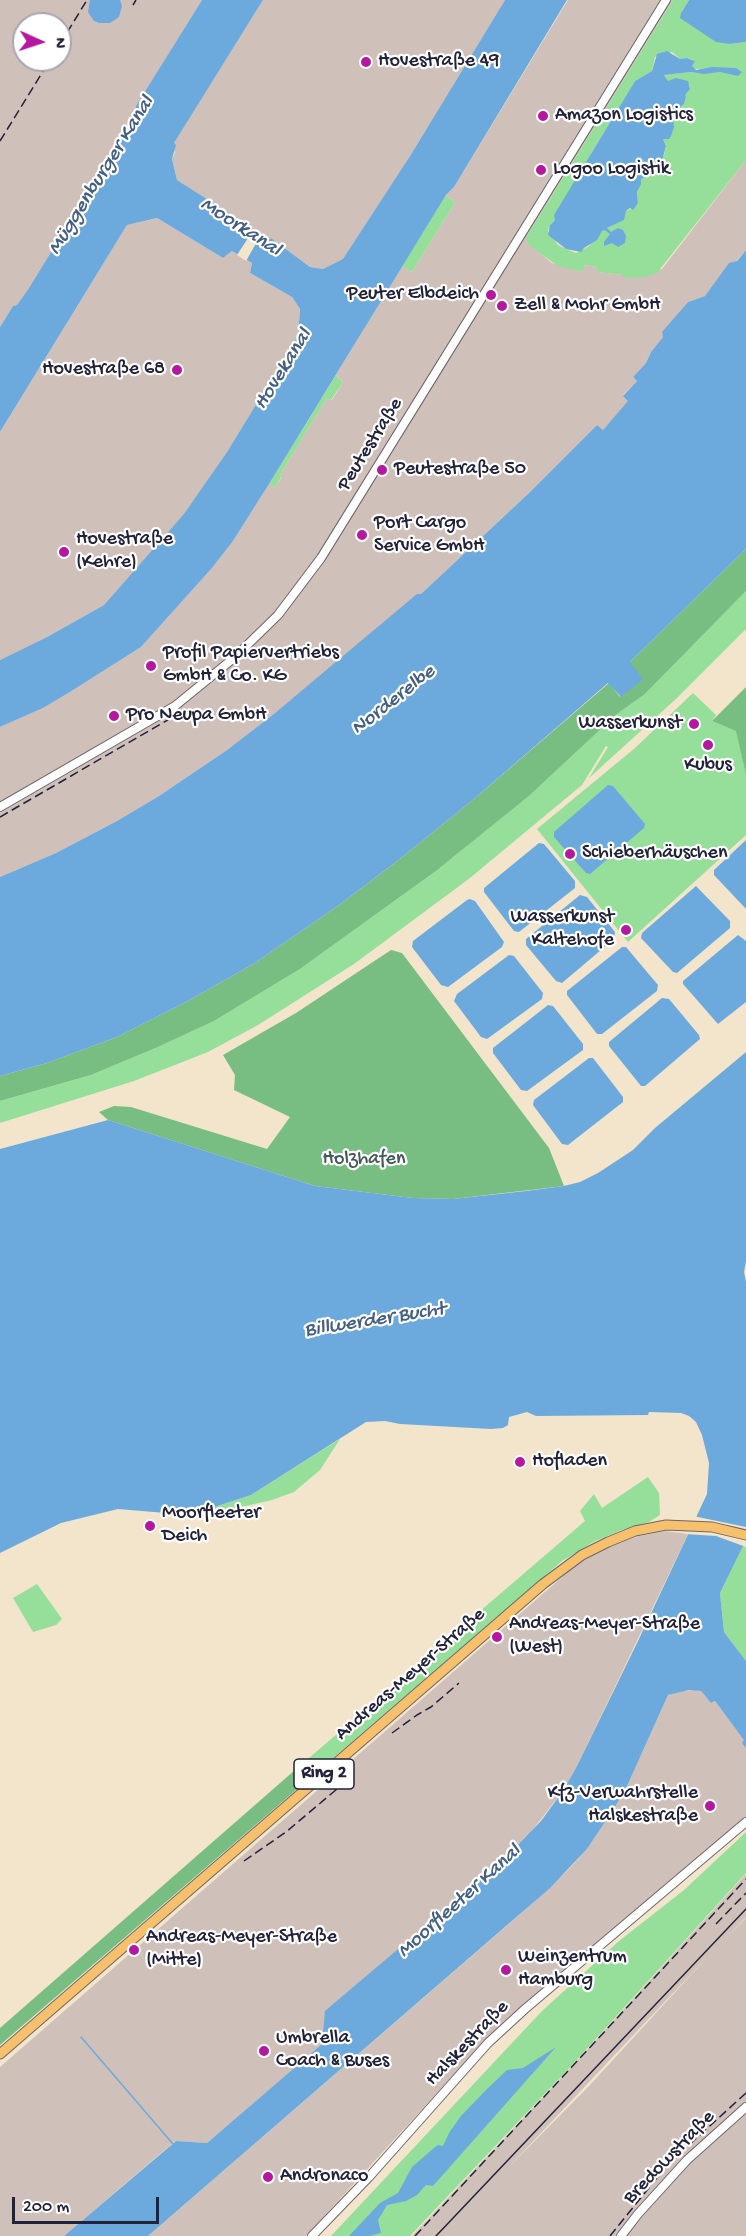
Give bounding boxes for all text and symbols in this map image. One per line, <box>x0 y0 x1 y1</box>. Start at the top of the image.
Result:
north arrow <box>12 12 72 72</box>
text: N <box>49 37 68 49</box>
place label: Hovestraße 49 <box>378 50 499 74</box>
marker: Hovestraße 49 <box>359 55 373 69</box>
water label: Müggenburger Kanal <box>43 92 161 260</box>
place label: Amazon Logistics <box>555 104 693 128</box>
marker: Amazon Logistics <box>536 109 550 123</box>
place label: Logoo Logistik <box>553 158 670 182</box>
marker: Logoo Logistik <box>534 163 548 177</box>
water label: Moorkanal <box>195 193 285 263</box>
place label: Peuter Elbdeich <box>347 283 479 307</box>
marker: Peuter Elbdeich <box>484 288 498 302</box>
place label: Zell & Mohr GmbH <box>514 294 660 318</box>
marker: Zell & Mohr GmbH <box>495 299 509 313</box>
water label: Hovekanal <box>249 325 319 415</box>
place label: Hovestraße 68 <box>42 358 165 382</box>
marker: Hovestraße 68 <box>170 363 184 377</box>
street label: Peutestraße <box>333 394 409 496</box>
place label: Peutestraße 50 <box>394 458 526 482</box>
marker: Peutestraße 50 <box>375 463 389 477</box>
place label: Port Cargo Service GmbH <box>374 512 484 559</box>
place label: Hovestraße (Kehre) <box>76 528 173 575</box>
marker: Port Cargo Service GmbH <box>355 528 369 542</box>
marker: Hovestraße (Kehre) <box>57 545 71 559</box>
place label: Profil Papiervertriebs GmbH & Co. KG <box>163 642 339 689</box>
marker: Profil Papiervertriebs GmbH & Co. KG <box>144 659 158 673</box>
water label: Norderelbe <box>347 660 441 742</box>
place label: Pro Neupa GmbH <box>126 704 266 728</box>
marker: Pro Neupa GmbH <box>107 709 121 723</box>
place label: Wasserkunst <box>578 712 682 736</box>
marker: Wasserkunst <box>687 717 701 731</box>
marker: Kubus <box>701 738 715 752</box>
place label: Kubus <box>684 754 732 778</box>
place label: Schieberhäuschen <box>582 842 727 866</box>
marker: Schieberhäuschen <box>563 847 577 861</box>
place label: Wasserkunst Kaltehofe <box>510 906 614 953</box>
marker: Wasserkunst Kaltehofe <box>619 923 633 937</box>
park label: Holzhafen <box>323 1148 405 1172</box>
water label: Billwerder Bucht <box>303 1297 447 1345</box>
place label: Hofladen <box>532 1450 607 1474</box>
marker: Hofladen <box>513 1455 527 1469</box>
place label: Moorfleeter Deich <box>162 1502 260 1549</box>
marker: Moorfleeter Deich <box>143 1519 157 1533</box>
street label: Andreas-Meyer-Straße <box>331 1603 491 1747</box>
place label: Andreas-Meyer-Straße (West) <box>509 1613 700 1660</box>
marker: Andreas-Meyer-Straße (West) <box>490 1630 504 1644</box>
road number: Ring 2 <box>294 1759 354 1789</box>
place label: Kfz-Verwahrstelle Halskestraße <box>548 1782 698 1829</box>
marker: Kfz-Verwahrstelle Halskestraße <box>703 1799 717 1813</box>
water label: Moorfleeter Kanal <box>393 1840 527 1964</box>
place label: Andreas-Meyer-Straße (Mitte) <box>146 1926 337 1973</box>
marker: Andreas-Meyer-Straße (Mitte) <box>127 1943 141 1957</box>
place label: Weinzentrum Hamburg <box>518 1946 627 1993</box>
marker: Weinzentrum Hamburg <box>499 1963 513 1977</box>
street label: Halskestraße <box>421 1996 515 2092</box>
place label: Umbrella Coach & Buses <box>276 2027 389 2074</box>
marker: Umbrella Coach & Buses <box>257 2044 271 2058</box>
street label: Bredowstraße <box>619 2106 721 2210</box>
place label: Andronaco <box>280 2165 368 2189</box>
marker: Andronaco <box>261 2170 275 2184</box>
scale bar <box>15 2185 162 2223</box>
text: 200 m <box>23 2197 69 2218</box>

